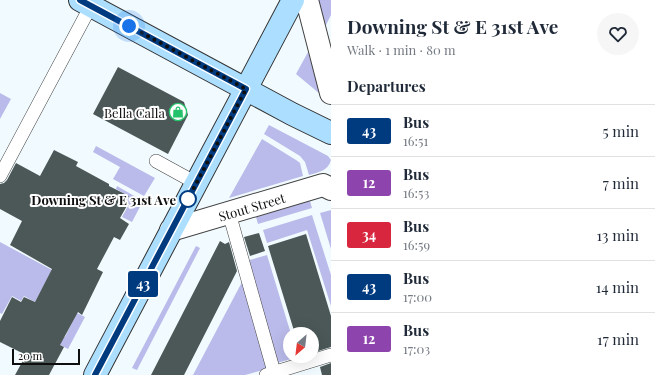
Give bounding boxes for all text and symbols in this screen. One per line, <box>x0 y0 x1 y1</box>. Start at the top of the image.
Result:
text: Downing St & E 31st Ave <box>347 13 558 39</box>
button: heart <box>597 13 639 55</box>
your location <box>119 16 139 36</box>
text: Walk · 1 min · 80 m <box>347 41 456 58</box>
text: Departures <box>347 76 426 96</box>
shop icon: Bella Calla <box>168 102 188 122</box>
place label: Bella Calla <box>104 104 166 121</box>
text: Bus <box>403 112 429 132</box>
text: 43 <box>362 121 376 140</box>
text: 5 min <box>603 121 639 141</box>
text: 16:51 <box>403 132 428 149</box>
text: Bus <box>403 164 429 184</box>
text: 12 <box>363 173 375 192</box>
text: 7 min <box>603 173 639 193</box>
text: 16:53 <box>403 184 429 201</box>
street label: Stout Street <box>216 188 287 224</box>
marker: Downing St & E 31st Ave <box>179 190 197 208</box>
place label: Downing St & E 31st Ave <box>31 191 176 208</box>
text: Bus <box>403 216 429 236</box>
text: 34 <box>362 225 376 244</box>
text: 13 min <box>597 225 639 245</box>
text: 16:59 <box>403 236 430 253</box>
text: Bus <box>403 268 429 288</box>
line badge: 43 <box>125 271 161 297</box>
text: 43 <box>136 274 150 293</box>
text: 43 <box>362 277 376 296</box>
text: 14 min <box>596 277 639 297</box>
text: 17:00 <box>403 288 432 305</box>
text: Bus <box>403 320 429 340</box>
north arrow <box>283 327 319 363</box>
map controls <box>283 327 319 363</box>
text: 12 <box>363 329 375 348</box>
text: 17 min <box>597 329 639 349</box>
text: 17:03 <box>403 340 430 357</box>
scale bar <box>12 347 80 366</box>
text: 20 m <box>18 348 42 363</box>

